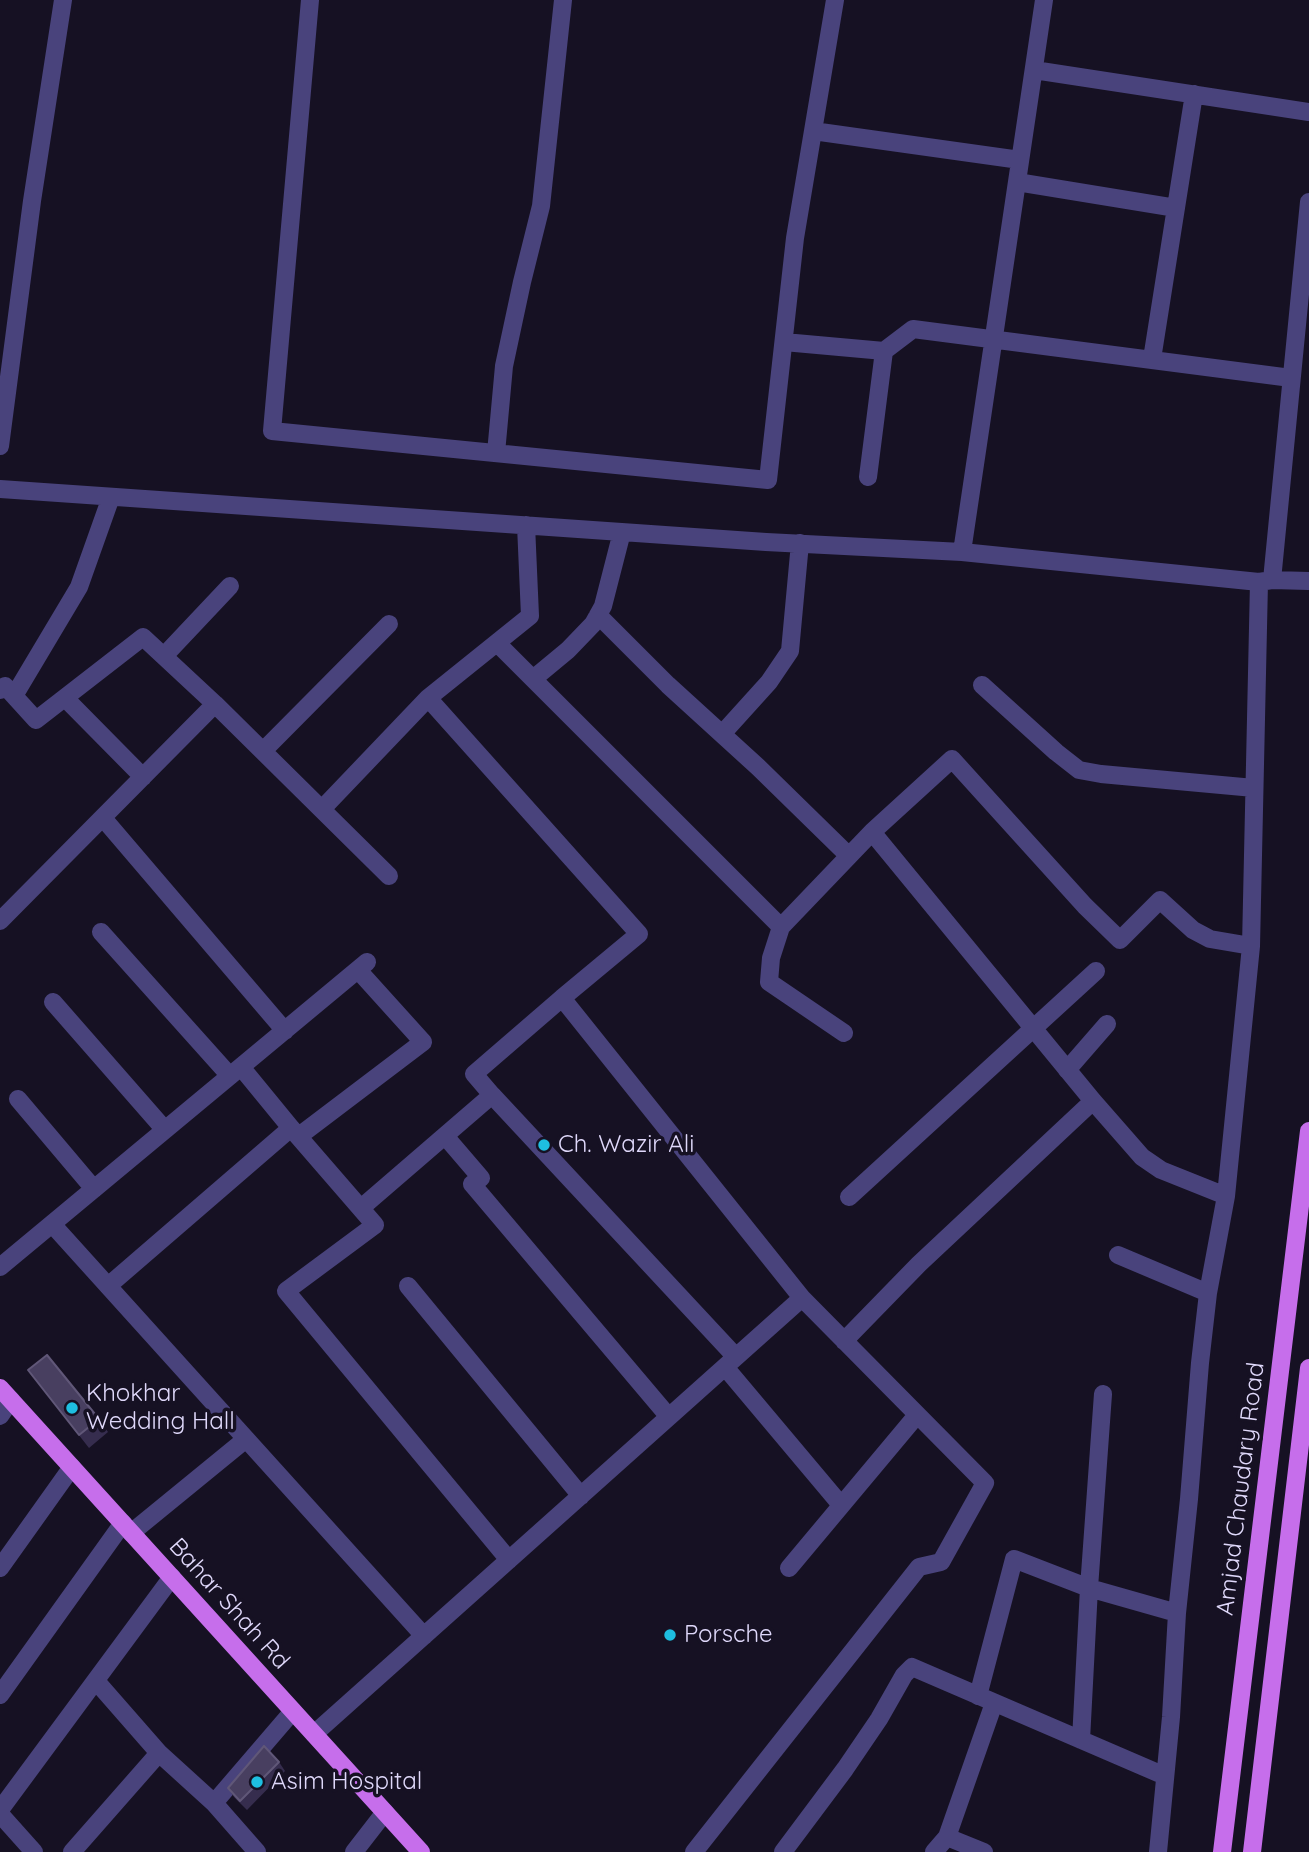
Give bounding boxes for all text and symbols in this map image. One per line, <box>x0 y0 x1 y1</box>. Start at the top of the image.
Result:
place label: Ch. Wazir Ali <box>558 1131 694 1159</box>
marker: Ch. Wazir Ali <box>536 1137 552 1153</box>
street label: Amjad Chaudary Road <box>1211 1361 1271 1617</box>
place label: Khokhar Wedding Hall <box>86 1380 235 1436</box>
marker: Khokhar Wedding Hall <box>64 1400 80 1416</box>
street label: Bahar Shah Rd <box>163 1533 295 1675</box>
place label: Porsche <box>684 1621 773 1649</box>
marker: Porsche <box>662 1627 678 1643</box>
place label: Asim Hospital <box>271 1768 422 1796</box>
marker: Asim Hospital <box>249 1774 265 1790</box>

